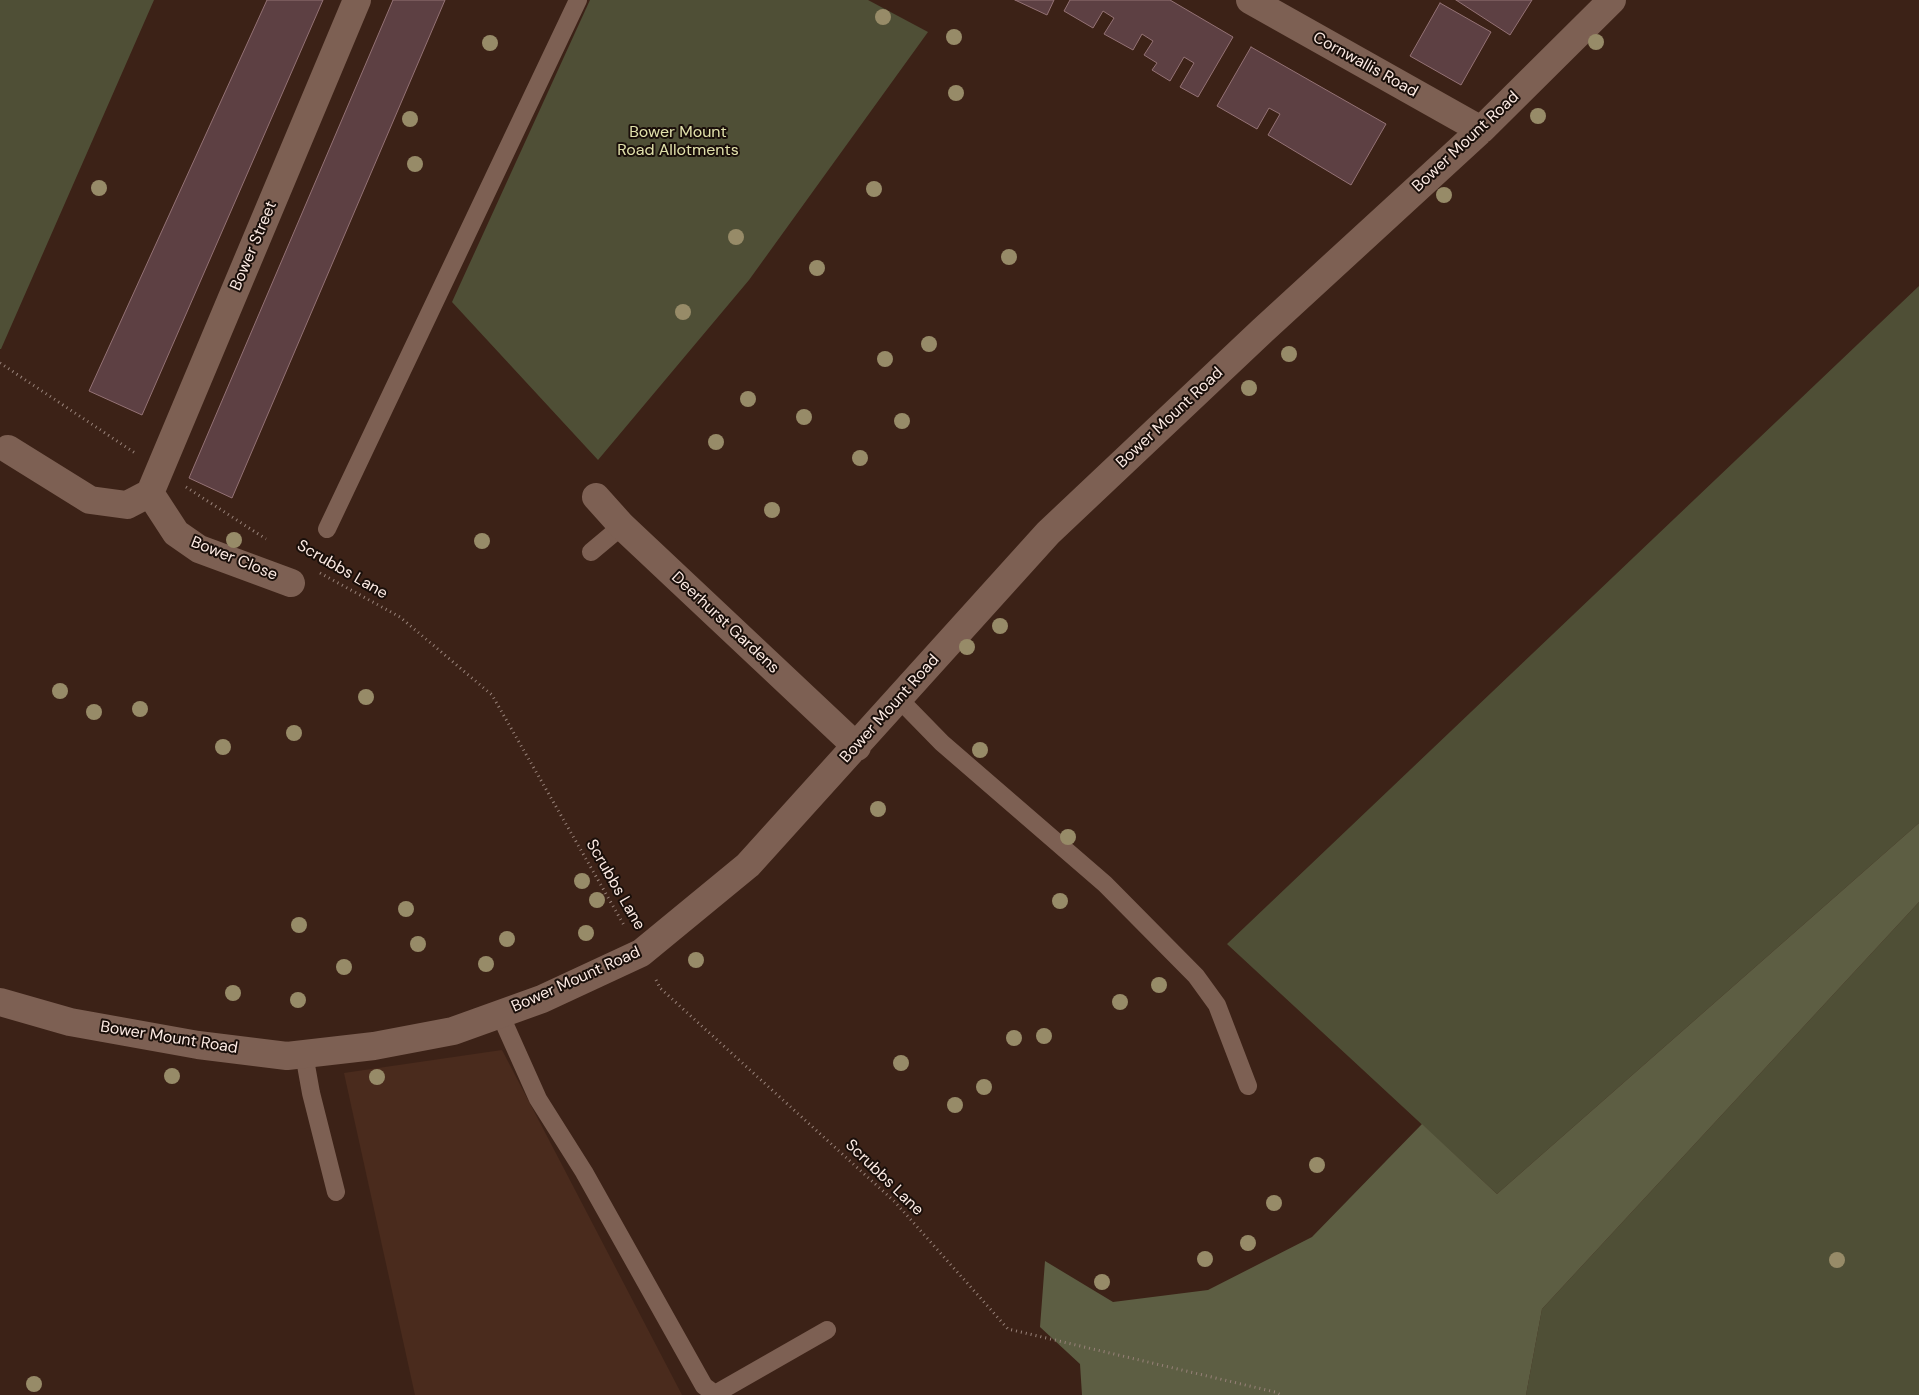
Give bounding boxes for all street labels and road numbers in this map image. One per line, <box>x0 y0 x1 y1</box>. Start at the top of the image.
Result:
street label: Cornwallis Road <box>1309 28 1421 102</box>
street label: Bower Mount Road <box>1409 88 1523 196</box>
street label: Bower Street <box>227 198 281 294</box>
street label: Bower Mount Road <box>1113 364 1227 472</box>
street label: Bower Close <box>188 533 280 585</box>
street label: Scrubbs Lane <box>293 536 391 604</box>
street label: Deerhurst Gardens <box>667 568 783 678</box>
street label: Bower Mount Road <box>836 651 944 767</box>
street label: Scrubbs Lane <box>581 836 649 934</box>
street label: Bower Mount Road <box>509 943 643 1017</box>
street label: Bower Mount Road <box>99 1018 239 1058</box>
street label: Scrubbs Lane <box>841 1136 927 1220</box>

